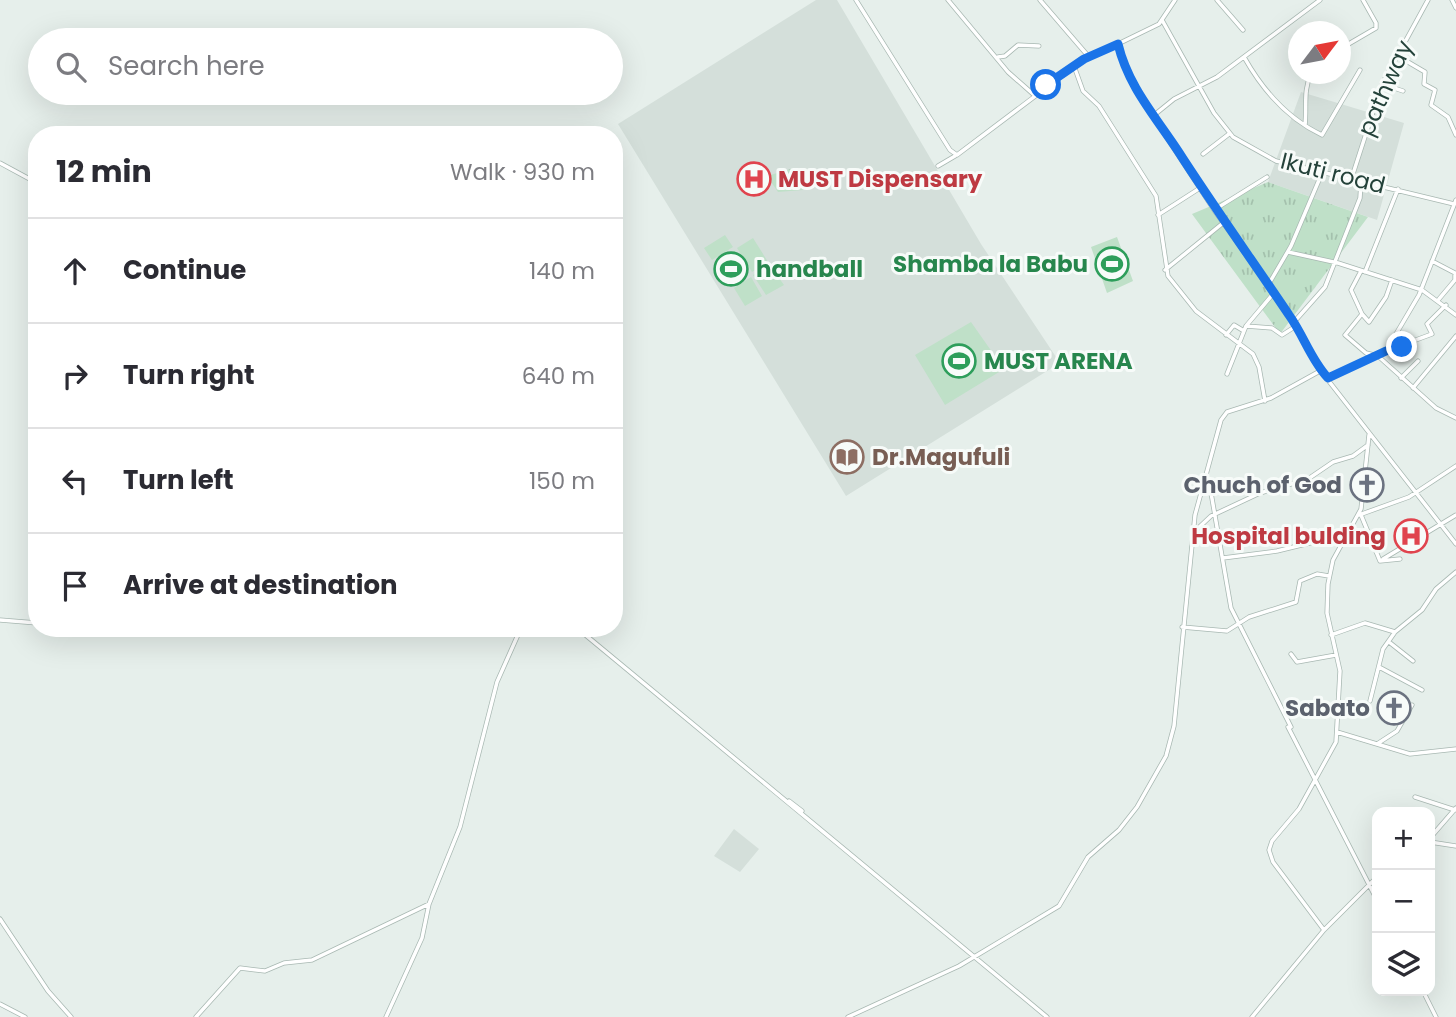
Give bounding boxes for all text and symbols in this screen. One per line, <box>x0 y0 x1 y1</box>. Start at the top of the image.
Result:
north arrow <box>1288 21 1351 84</box>
search box <box>28 28 623 105</box>
street label: pathway <box>1350 35 1420 141</box>
icon: search <box>52 48 90 86</box>
text: Search here <box>108 48 265 84</box>
route start <box>1030 69 1061 100</box>
street label: Ikuti road <box>1277 145 1389 201</box>
text: 12 min <box>56 150 152 193</box>
text: Walk · 930 m <box>450 156 595 188</box>
hospital icon: MUST Dispensary <box>735 160 773 198</box>
place label: MUST Dispensary <box>778 163 983 195</box>
sports icon: Shamba la Babu <box>1093 245 1131 283</box>
place label: Shamba la Babu <box>893 248 1088 280</box>
sports icon: handball <box>712 250 750 288</box>
icon: ahead <box>56 252 94 290</box>
text: Continue <box>123 252 246 288</box>
place label: handball <box>756 253 863 285</box>
text: 140 m <box>529 255 595 287</box>
route end <box>1386 331 1417 362</box>
sports icon: MUST ARENA <box>940 342 978 380</box>
place label: MUST ARENA <box>984 345 1133 377</box>
icon: right <box>56 357 94 395</box>
text: Turn right <box>123 357 255 393</box>
text: 640 m <box>522 360 595 392</box>
library icon: Dr.Magufuli <box>828 438 866 476</box>
place label: Dr.Magufuli <box>872 441 1010 473</box>
icon: left <box>56 462 94 500</box>
text: Turn left <box>123 462 234 498</box>
text: 150 m <box>529 465 595 497</box>
church icon: Chuch of God <box>1348 466 1386 504</box>
place label: Chuch of God <box>1184 469 1342 501</box>
hospital icon: Hospital bulding <box>1392 517 1430 555</box>
place label: Hospital bulding <box>1191 520 1386 552</box>
icon: arrive <box>56 567 94 605</box>
text: Arrive at destination <box>123 567 398 603</box>
church icon: Sabato <box>1375 689 1413 727</box>
place label: Sabato <box>1285 692 1370 724</box>
map controls <box>1372 807 1435 996</box>
button: + <box>1372 807 1435 870</box>
button: − <box>1372 870 1435 933</box>
button: layers <box>1372 933 1435 996</box>

